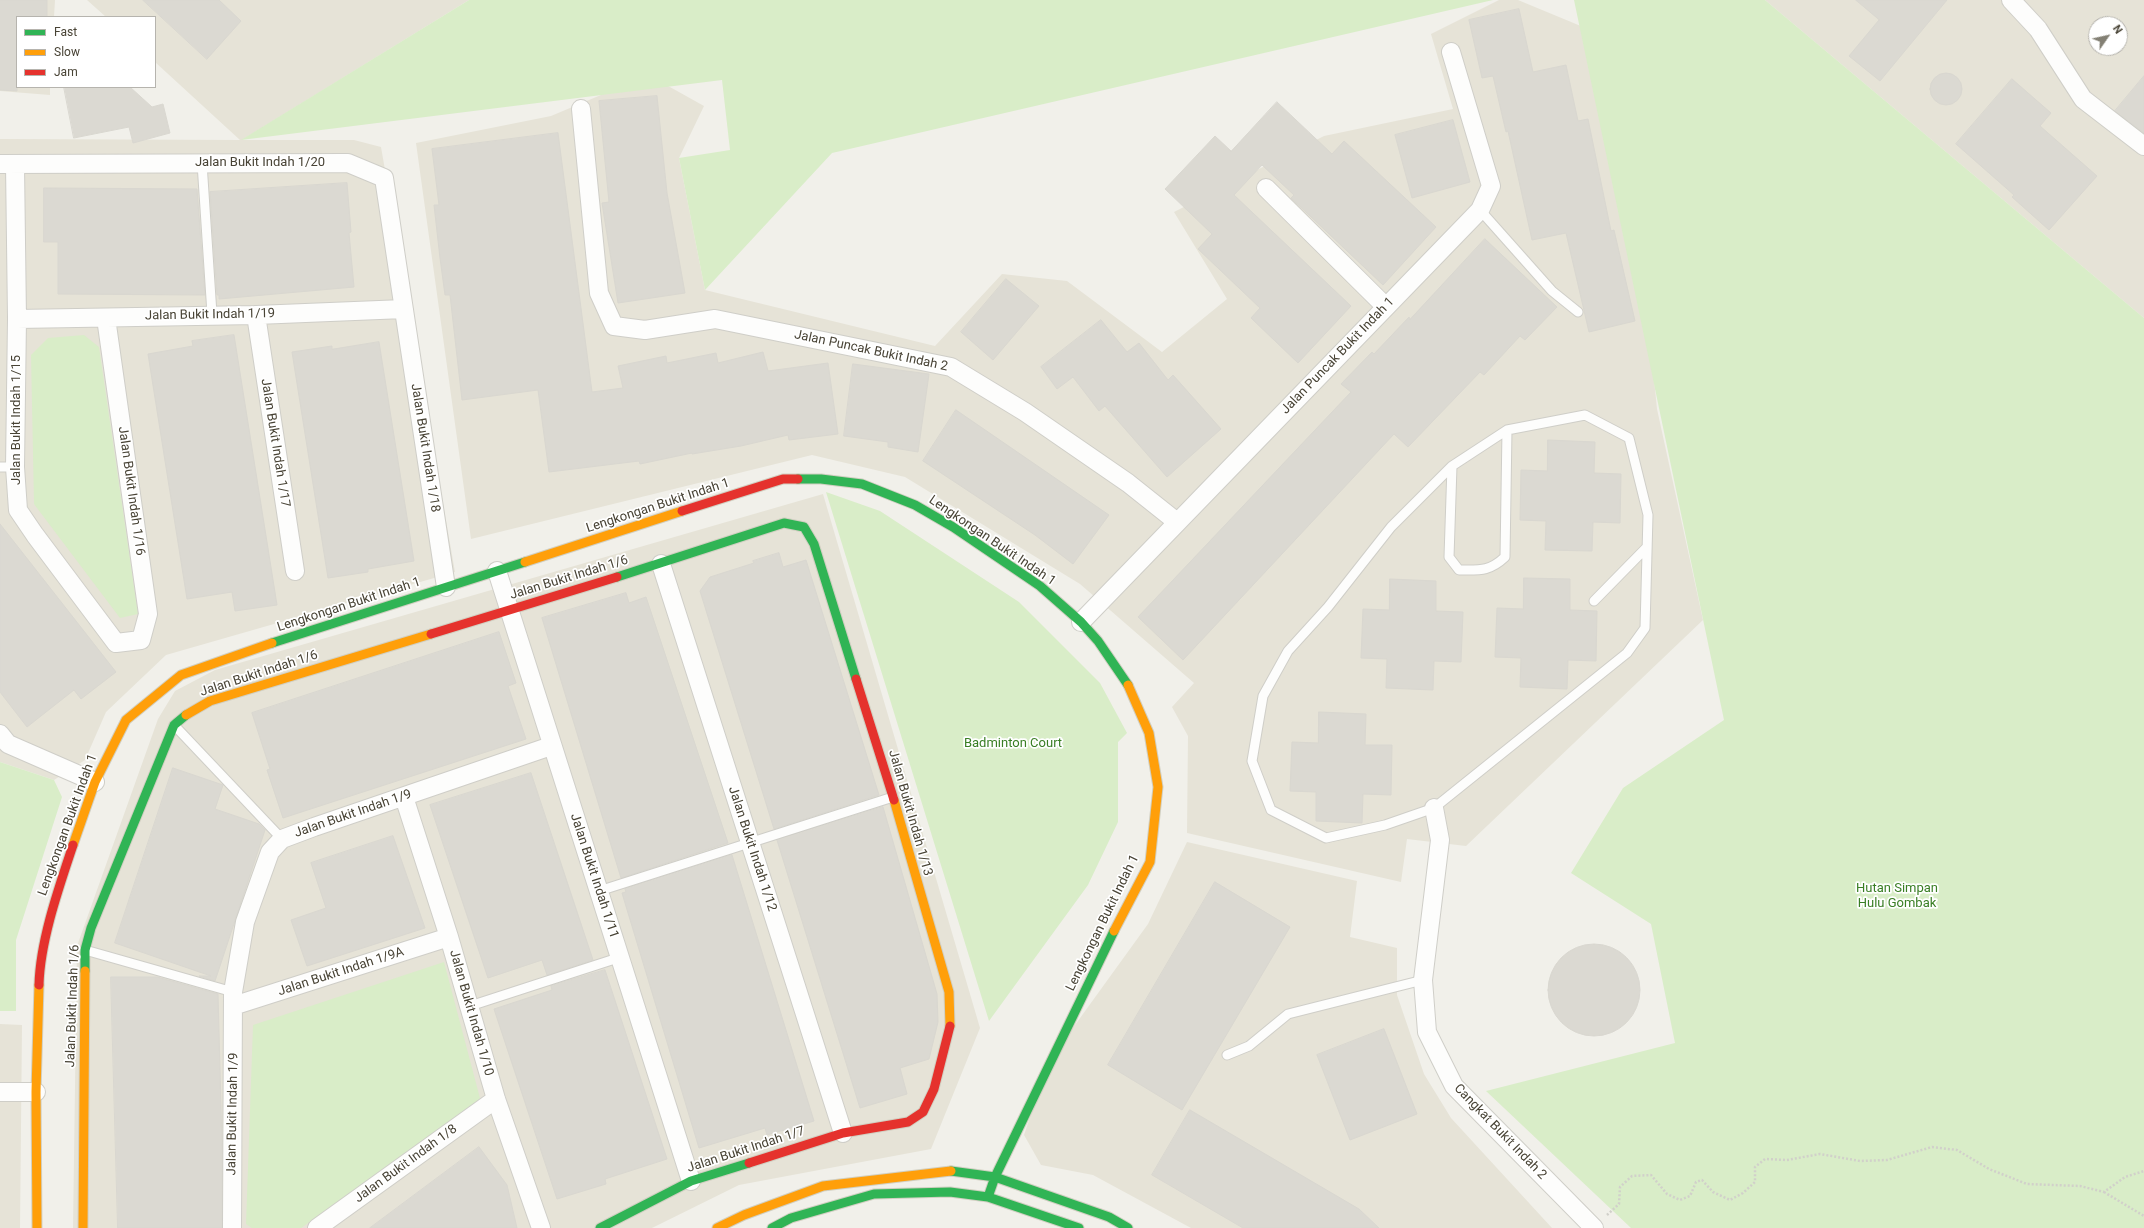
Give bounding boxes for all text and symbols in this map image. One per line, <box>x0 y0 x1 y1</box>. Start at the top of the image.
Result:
legend <box>16 16 156 88</box>
north arrow <box>2088 16 2128 56</box>
text: N <box>2110 23 2125 36</box>
text: Fast <box>54 25 77 39</box>
text: Slow <box>54 45 80 59</box>
text: Jam <box>54 65 78 79</box>
street label: Jalan Bukit Indah 1/20 <box>195 155 325 171</box>
street label: Jalan Puncak Bukit Indah 1 <box>1278 294 1398 418</box>
street label: Jalan Bukit Indah 1/19 <box>145 306 275 324</box>
street label: Jalan Puncak Bukit Indah 2 <box>793 327 949 375</box>
street label: Jalan Bukit Indah 1/15 <box>9 355 25 485</box>
street label: Jalan Bukit Indah 1/17 <box>257 378 293 508</box>
street label: Jalan Bukit Indah 1/18 <box>407 383 443 513</box>
street label: Jalan Bukit Indah 1/16 <box>114 425 148 557</box>
street label: Lengkongan Bukit Indah 1 <box>584 475 732 537</box>
street label: Lengkongan Bukit Indah 1 <box>926 493 1058 589</box>
street label: Jalan Bukit Indah 1/6 <box>508 553 630 603</box>
street label: Lengkongan Bukit Indah 1 <box>275 574 423 636</box>
street label: Jalan Bukit Indah 1/6 <box>198 648 320 700</box>
park label: Badminton Court <box>964 736 1062 752</box>
street label: Jalan Bukit Indah 1/13 <box>885 748 935 878</box>
street label: Lengkongan Bukit Indah 1 <box>35 752 101 898</box>
street label: Jalan Bukit Indah 1/12 <box>724 785 780 913</box>
street label: Jalan Bukit Indah 1/9 <box>292 787 414 841</box>
street label: Jalan Bukit Indah 1/11 <box>566 812 622 940</box>
street label: Lengkongan Bukit Indah 1 <box>1063 852 1143 994</box>
park label: Hutan Simpan Hulu Gombak <box>1856 881 1938 912</box>
street label: Jalan Bukit Indah 1/6 <box>63 944 83 1068</box>
street label: Jalan Bukit Indah 1/9A <box>276 944 406 1000</box>
street label: Jalan Bukit Indah 1/10 <box>446 948 496 1078</box>
street label: Jalan Bukit Indah 1/9 <box>224 1052 242 1176</box>
street label: Cangkat Bukit Indah 2 <box>1450 1081 1550 1183</box>
street label: Jalan Bukit Indah 1/8 <box>352 1122 460 1206</box>
street label: Jalan Bukit Indah 1/7 <box>685 1124 807 1176</box>

